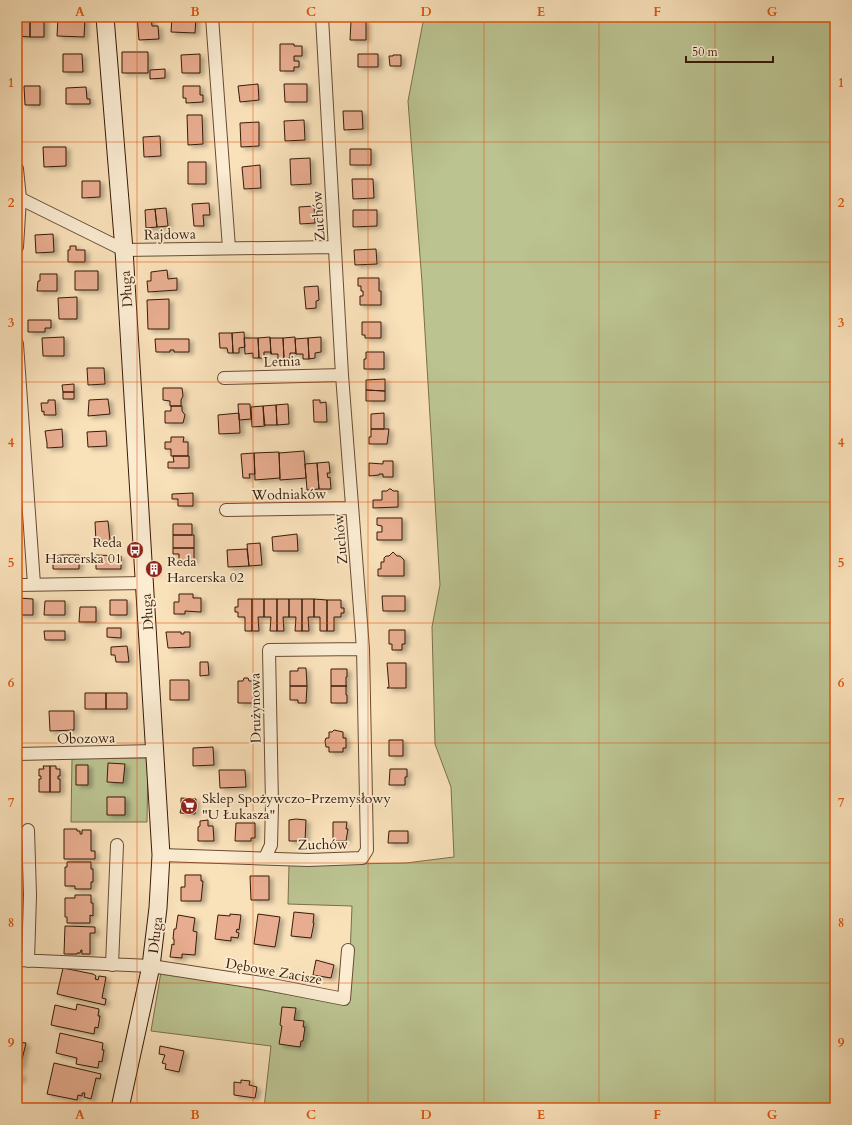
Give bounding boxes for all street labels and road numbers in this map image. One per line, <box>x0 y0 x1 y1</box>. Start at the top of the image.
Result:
street label: Zuchów <box>307 189 330 242</box>
street label: Rajdowa <box>144 225 196 244</box>
street label: Długa <box>116 270 137 308</box>
street label: Letnia <box>263 351 301 372</box>
street label: Wodniaków <box>250 484 327 505</box>
street label: Zuchów <box>329 512 352 565</box>
street label: Długa <box>137 593 158 631</box>
street label: Drużynowa <box>245 673 266 743</box>
street label: Obozowa <box>57 728 115 749</box>
street label: Zuchów <box>298 835 349 854</box>
street label: Długa <box>144 916 167 955</box>
street label: Dębowe Zacisze <box>224 954 324 989</box>

